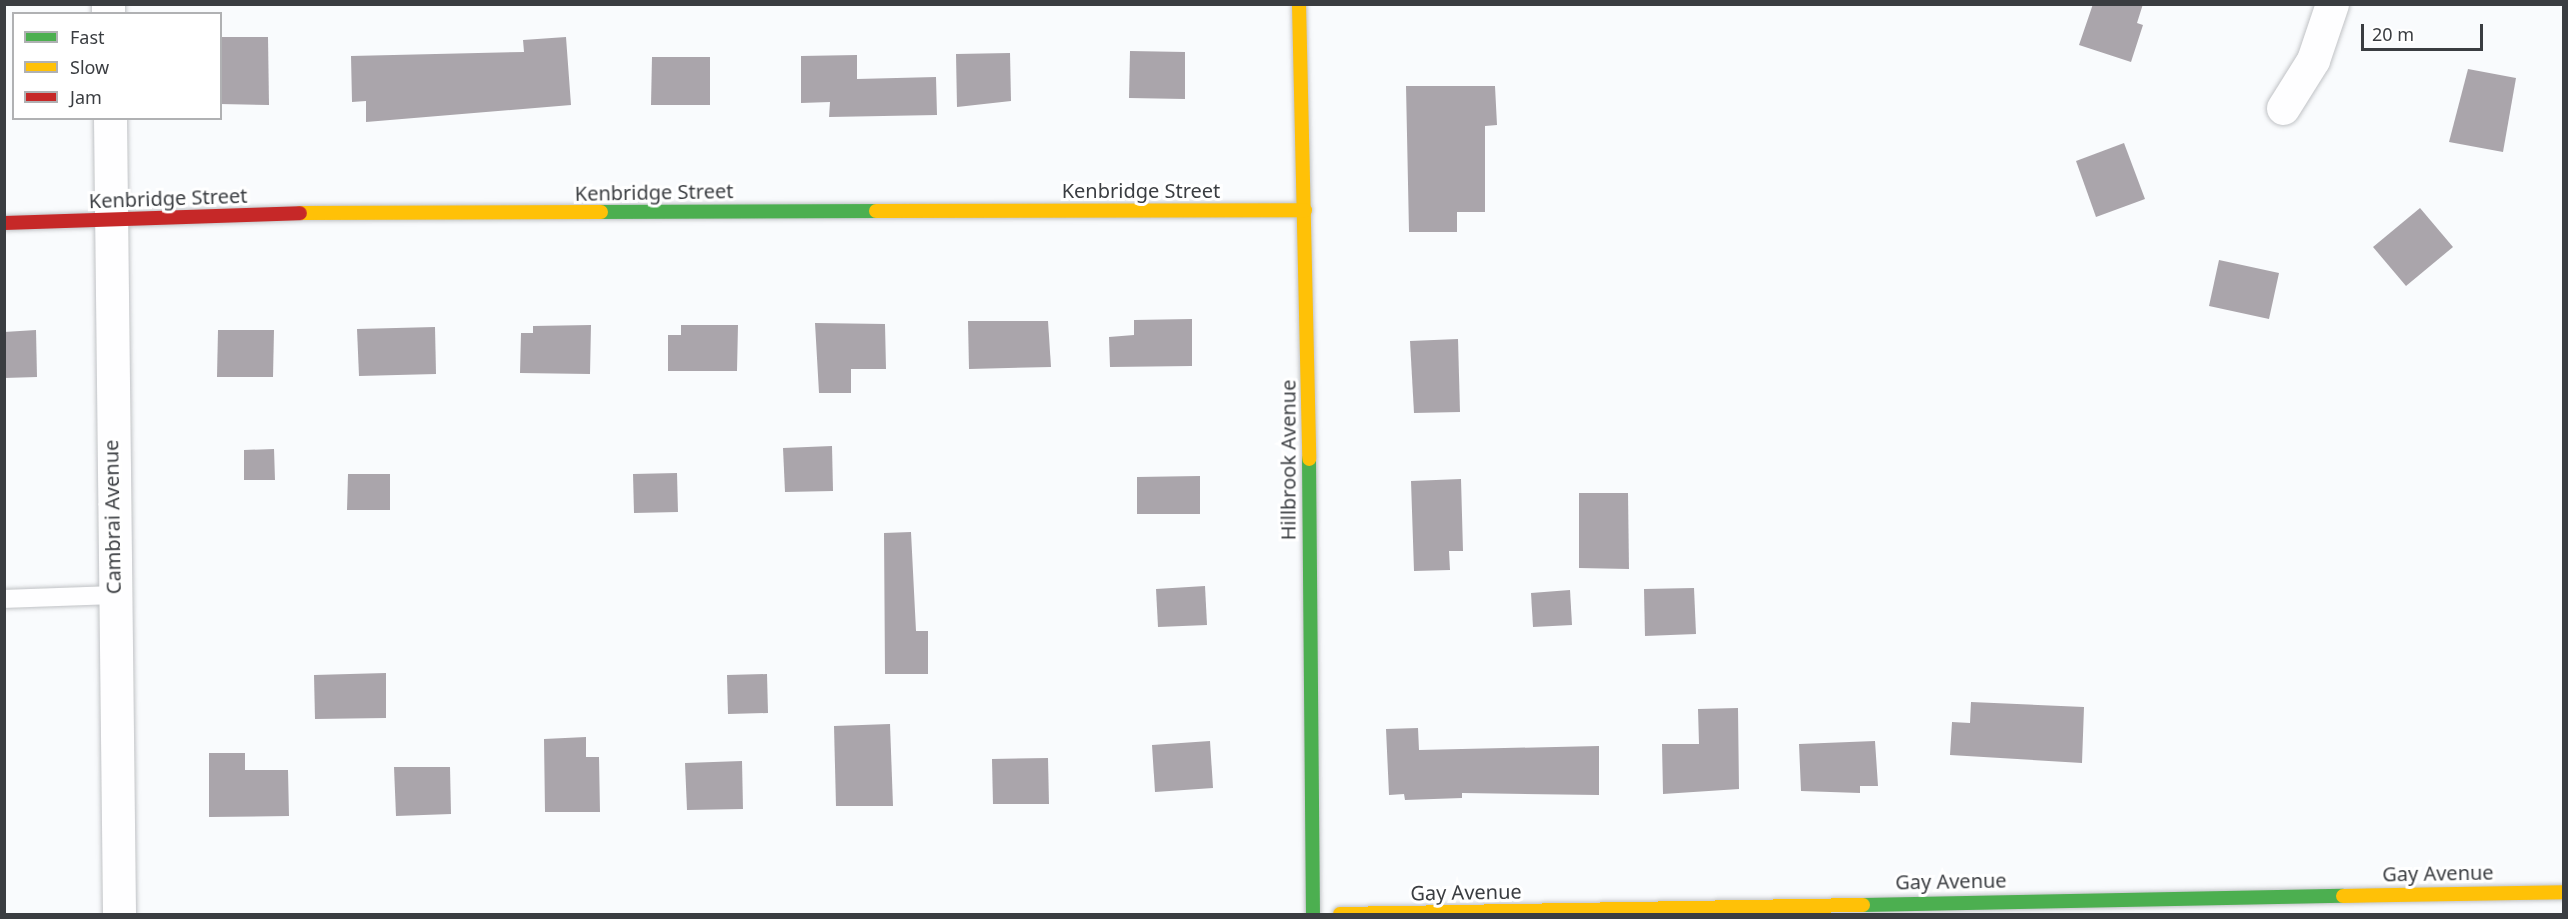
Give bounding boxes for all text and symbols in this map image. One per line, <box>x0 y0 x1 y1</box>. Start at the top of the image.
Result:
legend <box>12 12 222 120</box>
scale bar <box>2364 12 2486 50</box>
text: 20 m <box>2372 22 2414 46</box>
text: Fast <box>70 25 105 49</box>
text: Slow <box>70 55 109 79</box>
text: Jam <box>70 85 102 109</box>
street label: Kenbridge Street <box>1062 178 1220 202</box>
street label: Kenbridge Street <box>574 179 734 205</box>
street label: Kenbridge Street <box>88 183 248 213</box>
street label: Hillbrook Avenue <box>1276 380 1300 540</box>
street label: Cambrai Avenue <box>99 440 125 594</box>
street label: Gay Avenue <box>2382 860 2494 886</box>
street label: Gay Avenue <box>1895 868 2007 894</box>
street label: Gay Avenue <box>1410 879 1522 905</box>

